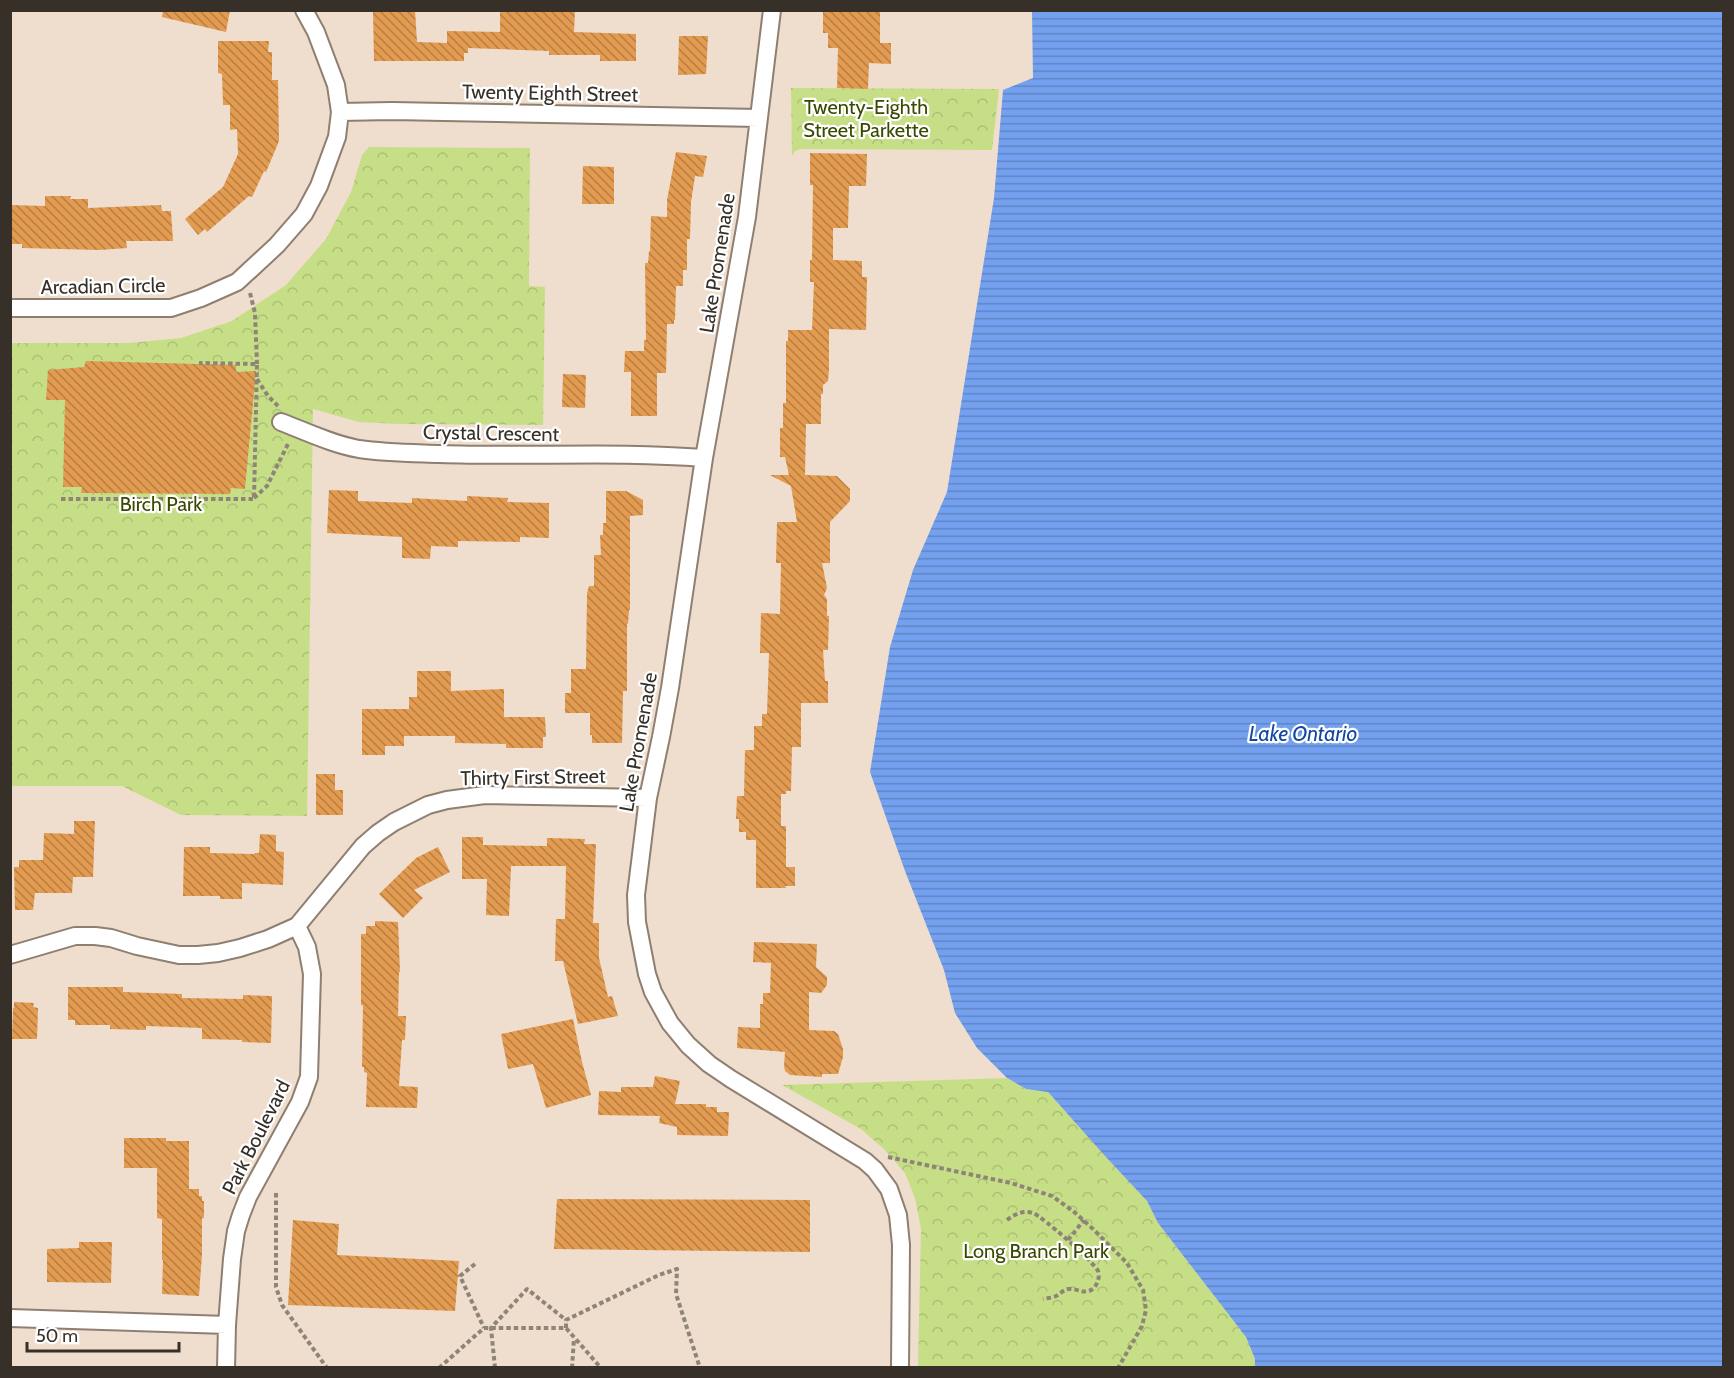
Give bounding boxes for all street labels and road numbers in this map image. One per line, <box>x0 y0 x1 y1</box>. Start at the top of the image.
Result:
street label: Twenty Eighth Street <box>462 79 638 107</box>
street label: Lake Promenade <box>694 191 740 335</box>
street label: Arcadian Circle <box>40 273 166 299</box>
street label: Crystal Crescent <box>423 420 559 446</box>
street label: Lake Promenade <box>614 670 662 814</box>
street label: Thirty First Street <box>460 764 606 790</box>
street label: Park Boulevard <box>217 1076 295 1198</box>

